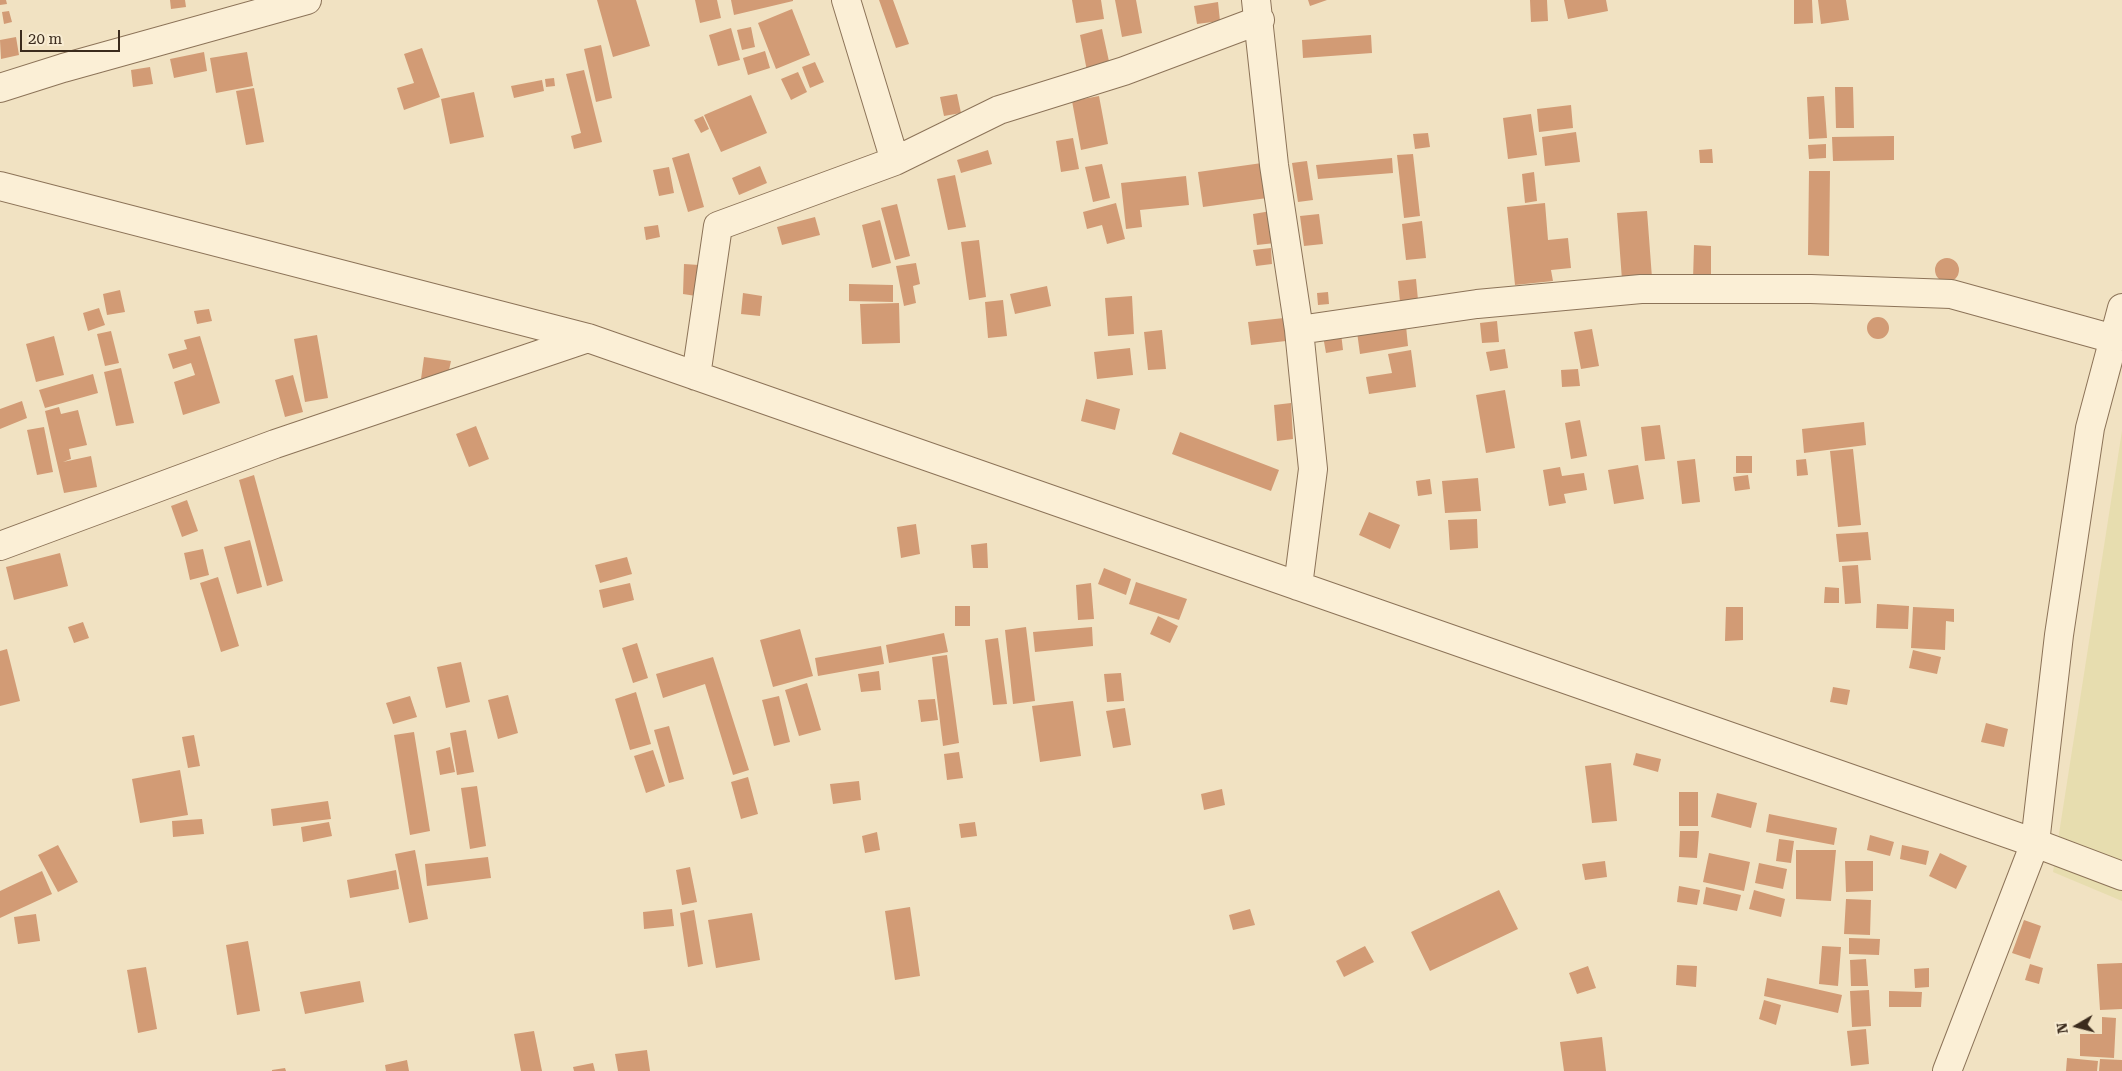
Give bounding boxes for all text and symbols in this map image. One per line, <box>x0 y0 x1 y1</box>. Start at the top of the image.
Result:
scale bar <box>22 20 122 52</box>
text: 20 m <box>28 30 62 48</box>
north arrow <box>2052 1001 2102 1051</box>
text: N <box>2053 1022 2071 1035</box>

